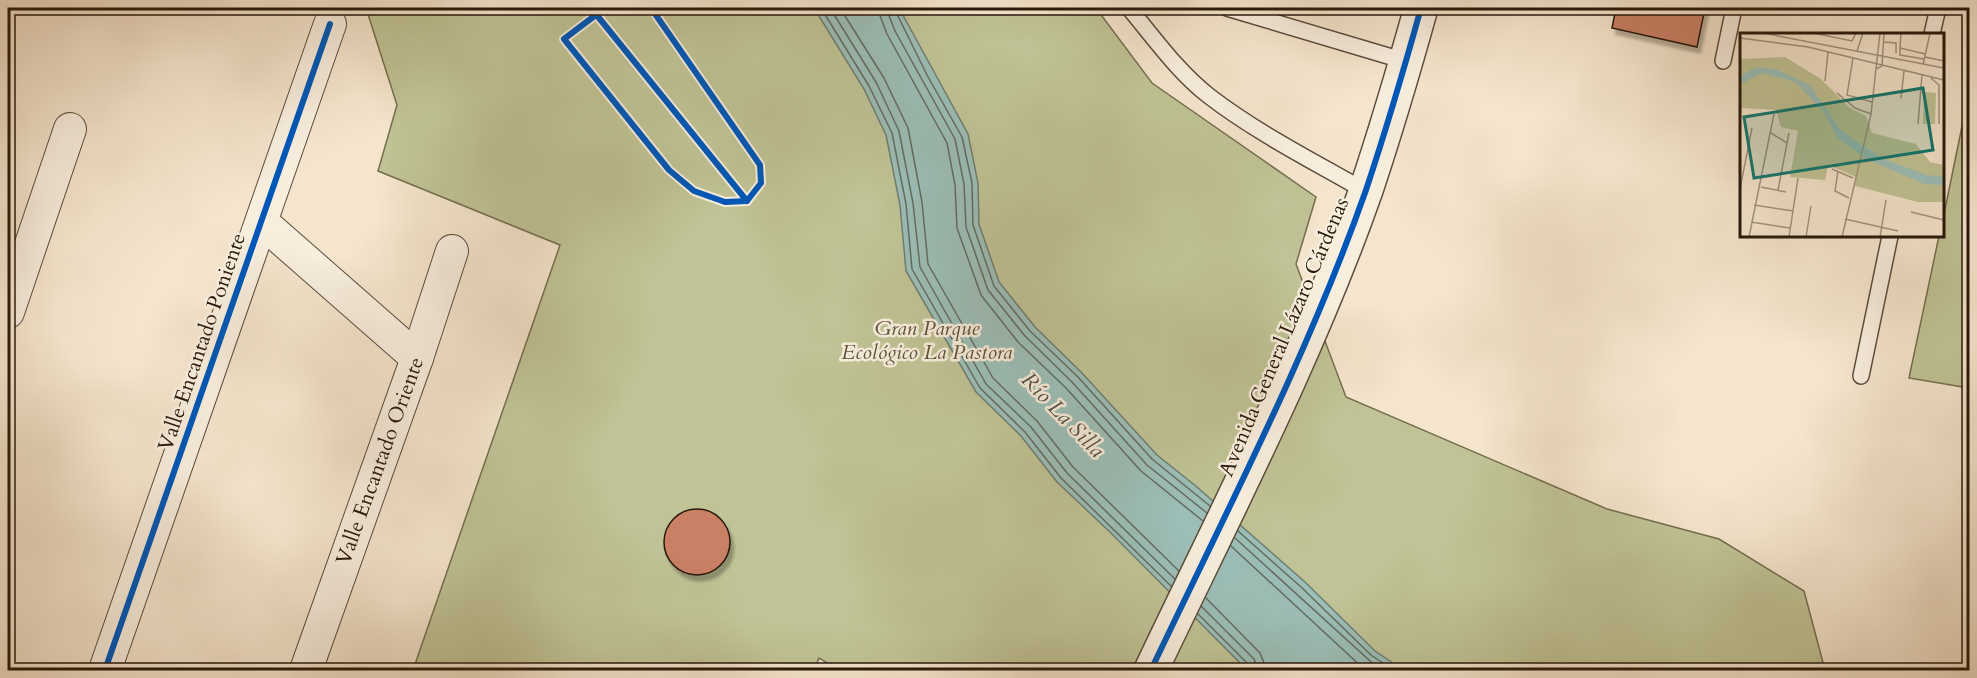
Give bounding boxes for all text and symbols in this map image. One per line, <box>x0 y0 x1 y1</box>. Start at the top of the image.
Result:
inset map <box>1740 33 1944 237</box>
street label: Avenida General Lázaro Cárdenas <box>1212 193 1356 481</box>
street label: Valle Encantado Poniente <box>151 229 253 455</box>
park label: Gran Parque Ecológico La Pastora <box>842 314 1012 367</box>
street label: Valle Encantado Oriente <box>329 353 431 569</box>
water label: Río La Silla <box>1015 366 1112 465</box>

